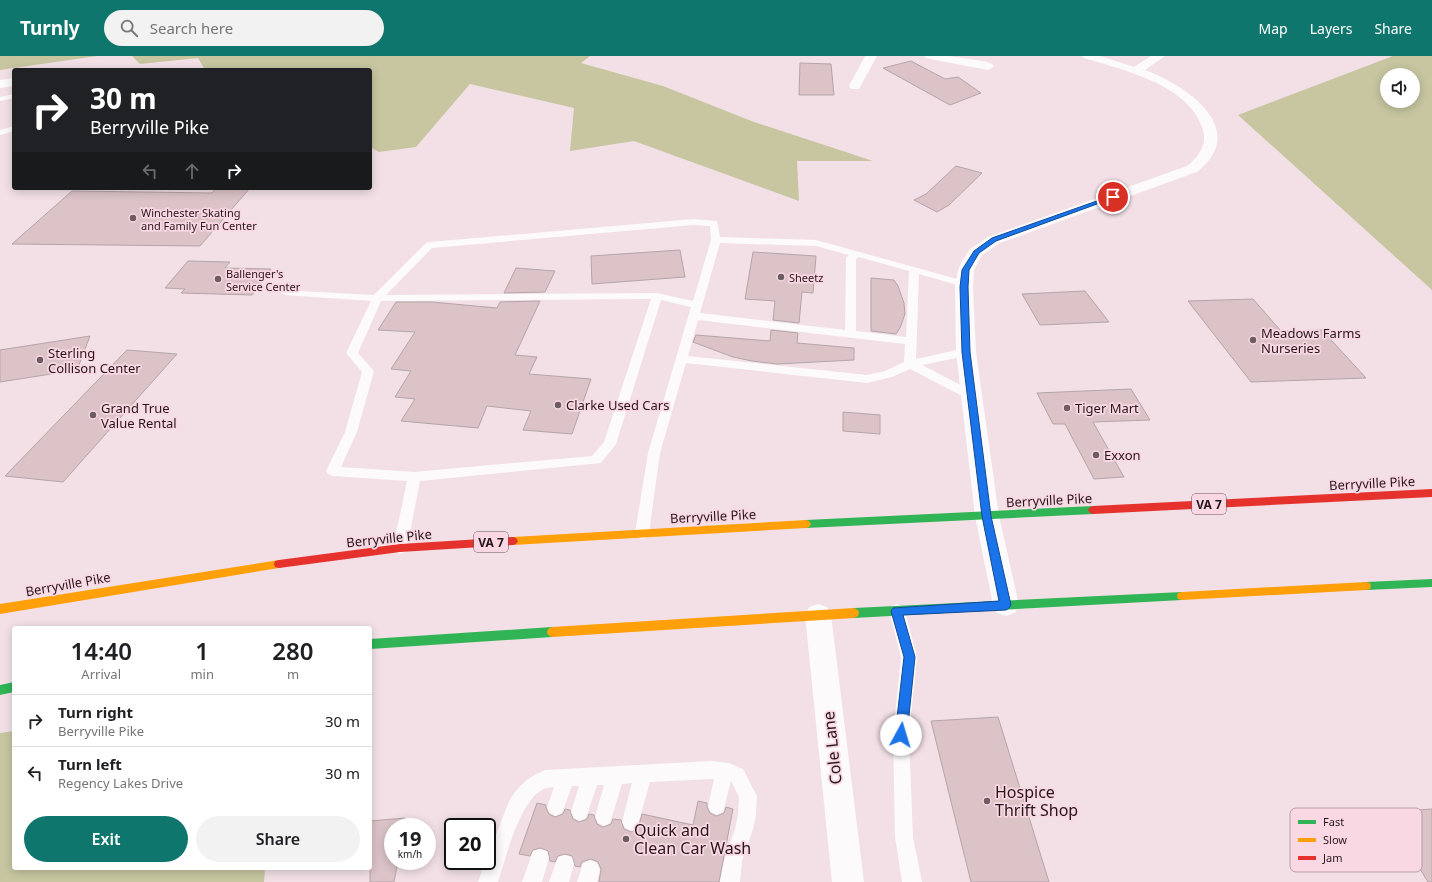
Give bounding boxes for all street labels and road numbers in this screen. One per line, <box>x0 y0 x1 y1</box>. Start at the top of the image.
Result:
street label: Berryville Pike <box>1329 472 1415 494</box>
street label: Berryville Pike <box>1006 489 1092 511</box>
road number: VA 7 <box>1192 494 1226 514</box>
street label: Berryville Pike <box>670 505 756 527</box>
street label: Berryville Pike <box>345 525 433 551</box>
road number: VA 7 <box>474 532 508 552</box>
street label: Berryville Pike <box>24 568 112 600</box>
street label: Cole Lane <box>817 710 847 786</box>

